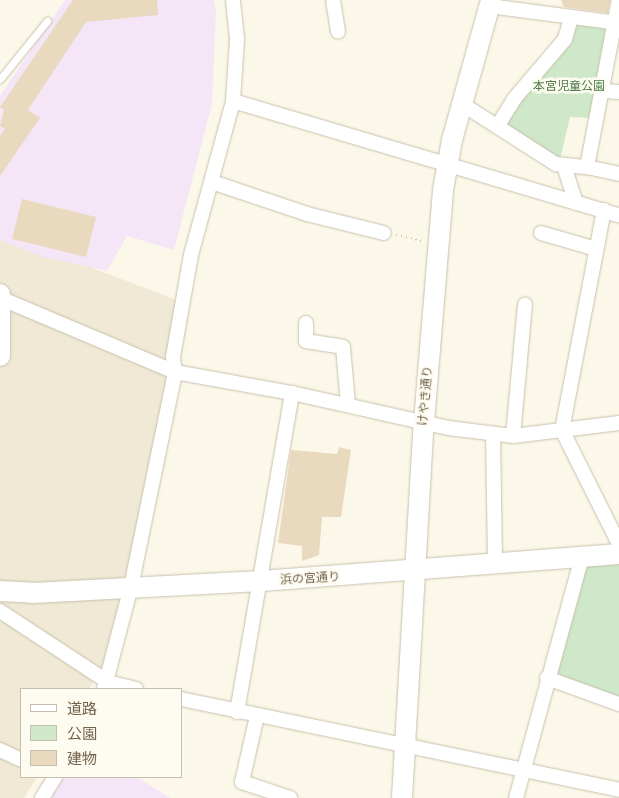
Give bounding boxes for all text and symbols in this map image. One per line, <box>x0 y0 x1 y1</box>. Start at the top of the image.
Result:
park label: 本宮児童公園 <box>533 80 605 94</box>
street label: けやき通り <box>416 365 436 427</box>
street label: 浜の宮通り <box>280 570 340 588</box>
legend <box>20 688 182 778</box>
text: 道路 <box>67 700 97 718</box>
text: 公園 <box>67 725 97 743</box>
text: 建物 <box>67 750 97 768</box>

